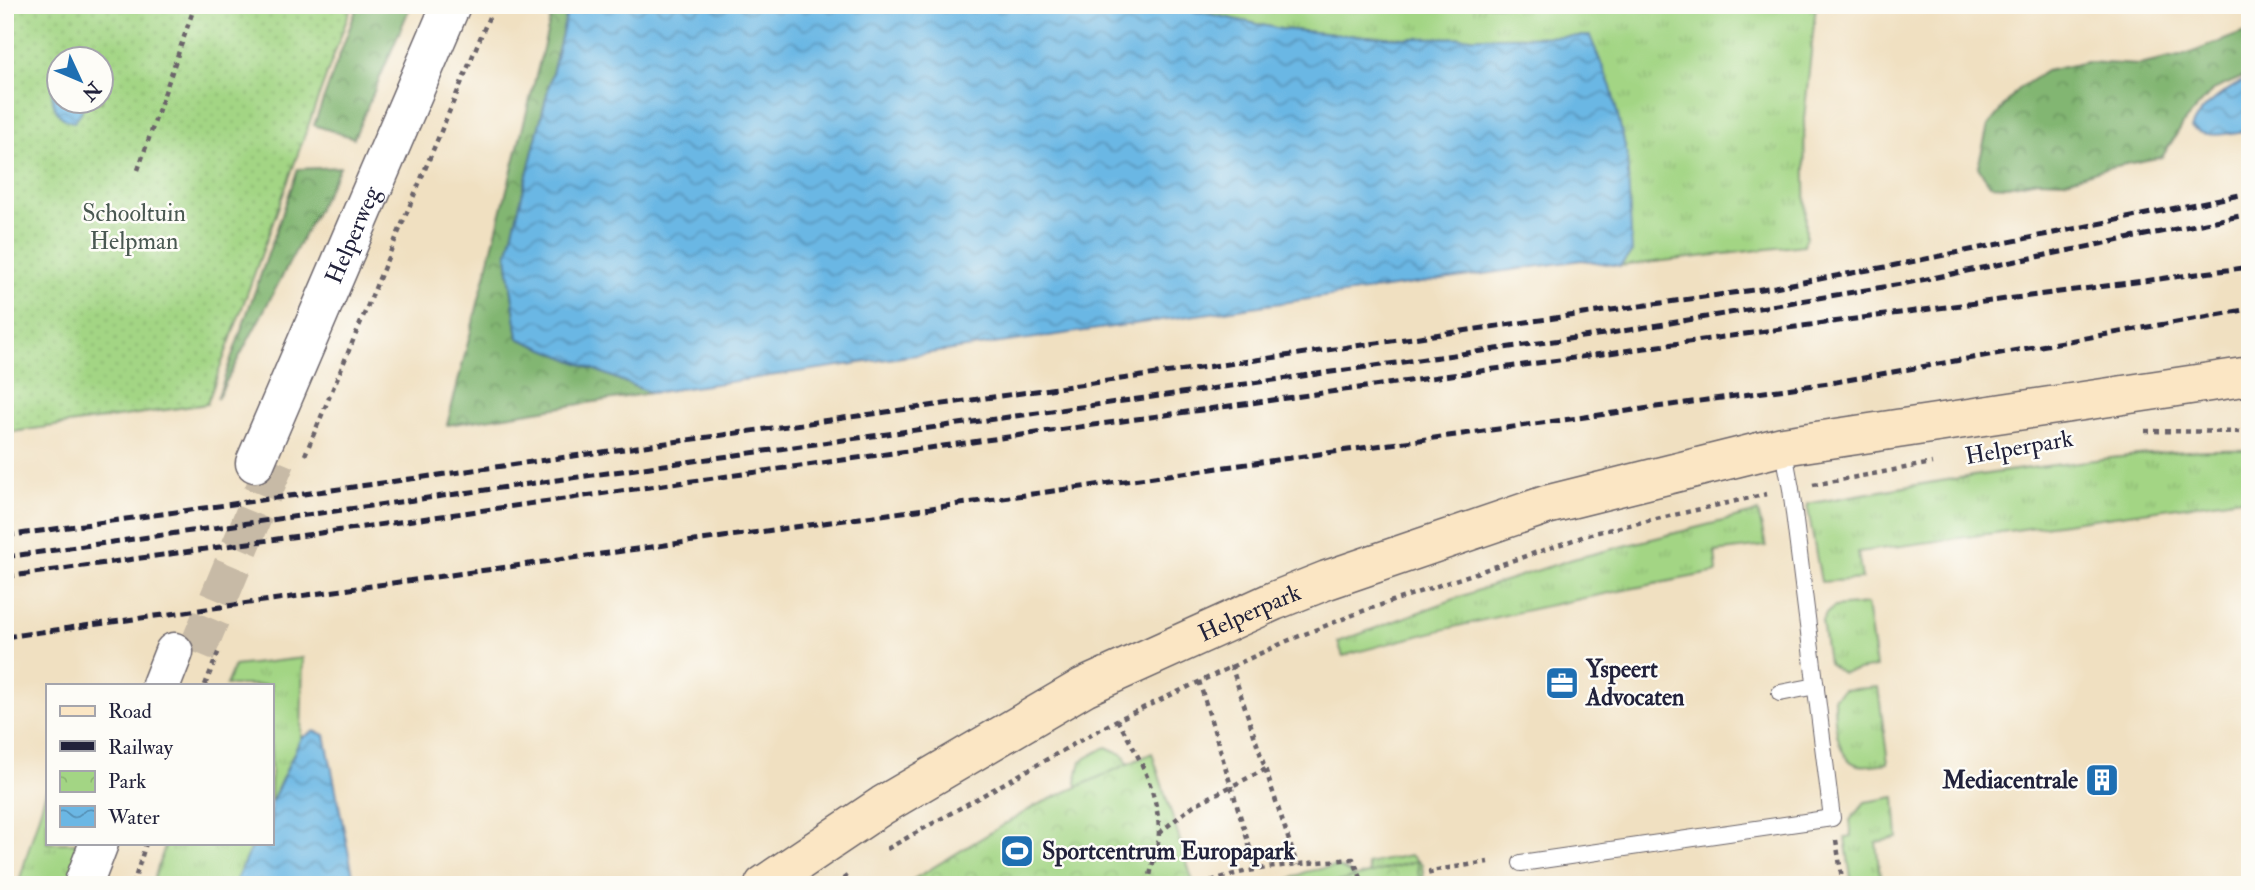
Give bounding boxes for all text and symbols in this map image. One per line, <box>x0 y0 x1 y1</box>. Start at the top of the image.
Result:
north arrow <box>46 46 116 116</box>
text: N <box>76 76 107 106</box>
street label: Helperweg <box>318 181 388 289</box>
park label: Schooltuin Helpman <box>82 198 186 257</box>
street label: Helperpark <box>1963 423 2076 472</box>
street label: Helperpark <box>1193 577 1306 649</box>
place label: Yspeert Advocaten <box>1585 654 1685 713</box>
office icon: Yspeert Advocaten <box>1543 664 1581 702</box>
legend <box>46 684 273 844</box>
text: Road <box>108 698 153 725</box>
text: Railway <box>108 734 174 761</box>
building icon: Mediacentrale <box>2083 761 2121 799</box>
place label: Mediacentrale <box>1941 765 2078 796</box>
text: Park <box>108 768 146 795</box>
text: Water <box>107 804 160 831</box>
sports icon: Sportcentrum Europapark <box>998 832 1036 870</box>
place label: Sportcentrum Europapark <box>1042 836 1295 867</box>

